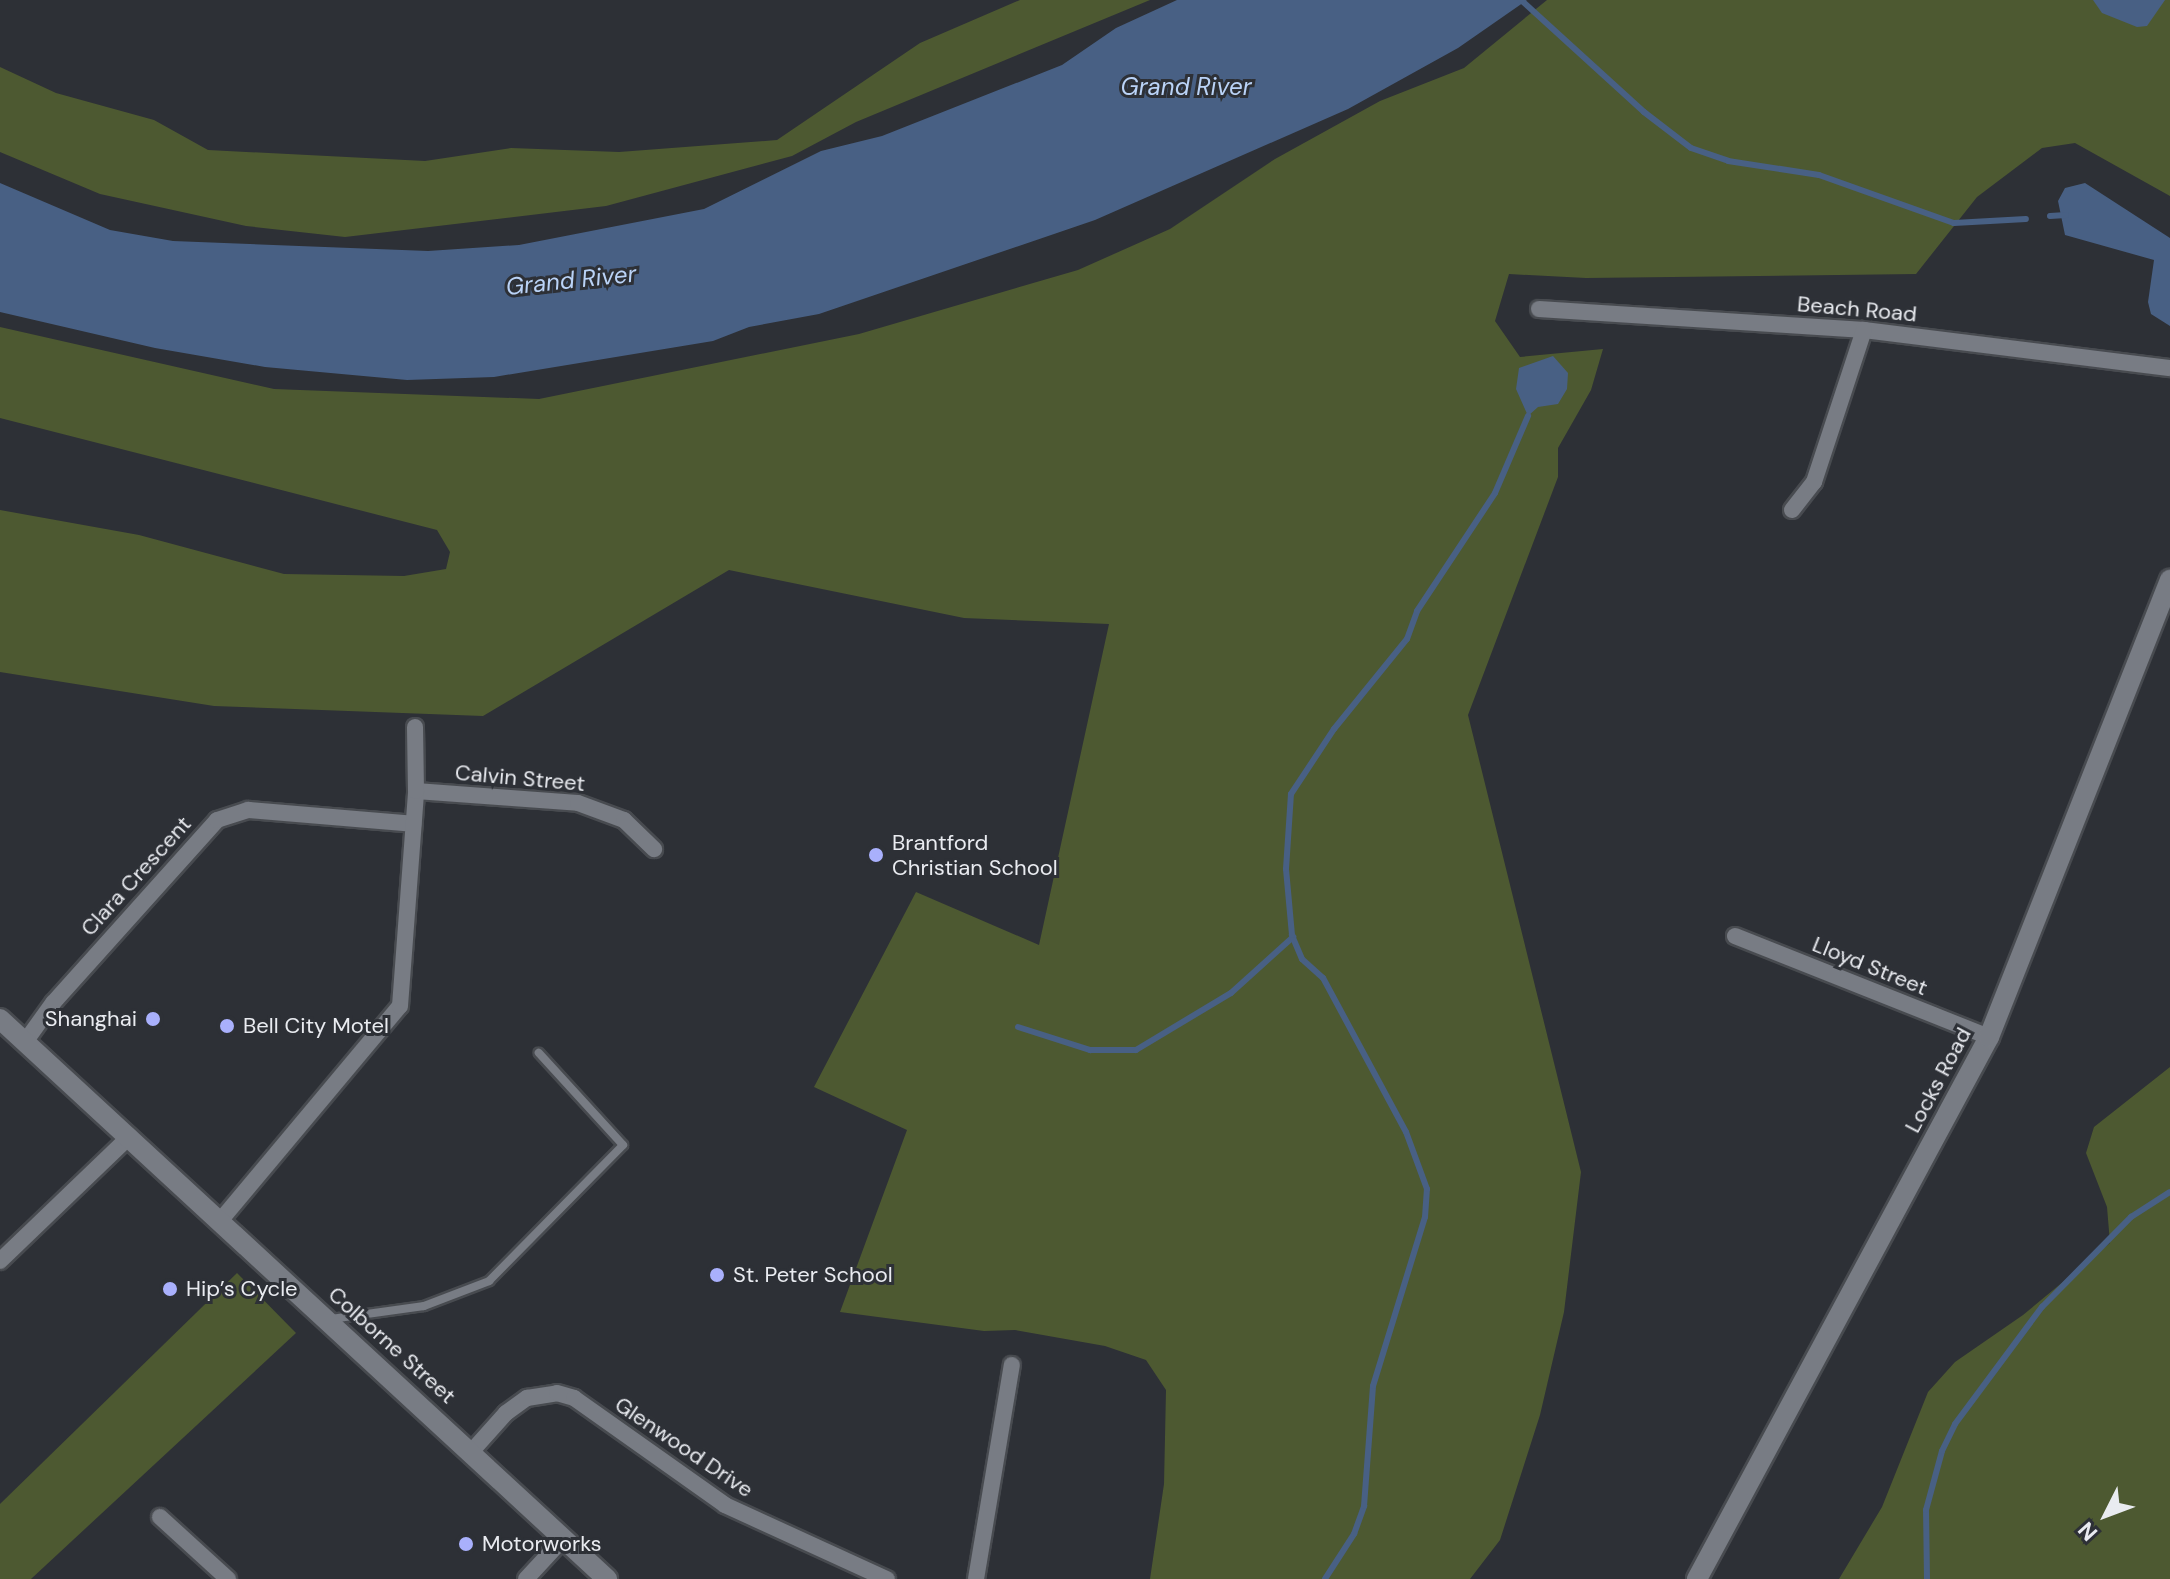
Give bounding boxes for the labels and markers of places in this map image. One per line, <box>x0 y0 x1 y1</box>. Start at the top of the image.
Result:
place label: Brantford Christian School <box>892 829 1058 880</box>
marker: Brantford Christian School <box>867 846 885 864</box>
place label: Shanghai <box>45 1006 137 1032</box>
marker: Shanghai <box>144 1010 162 1028</box>
place label: Bell City Motel <box>243 1013 389 1039</box>
marker: Bell City Motel <box>218 1017 236 1035</box>
place label: St. Peter School <box>733 1262 893 1288</box>
marker: St. Peter School <box>708 1266 726 1284</box>
place label: Hip’s Cycle <box>186 1276 298 1302</box>
marker: Hip’s Cycle <box>161 1280 179 1298</box>
place label: Motorworks <box>482 1531 602 1557</box>
marker: Motorworks <box>457 1535 475 1553</box>

